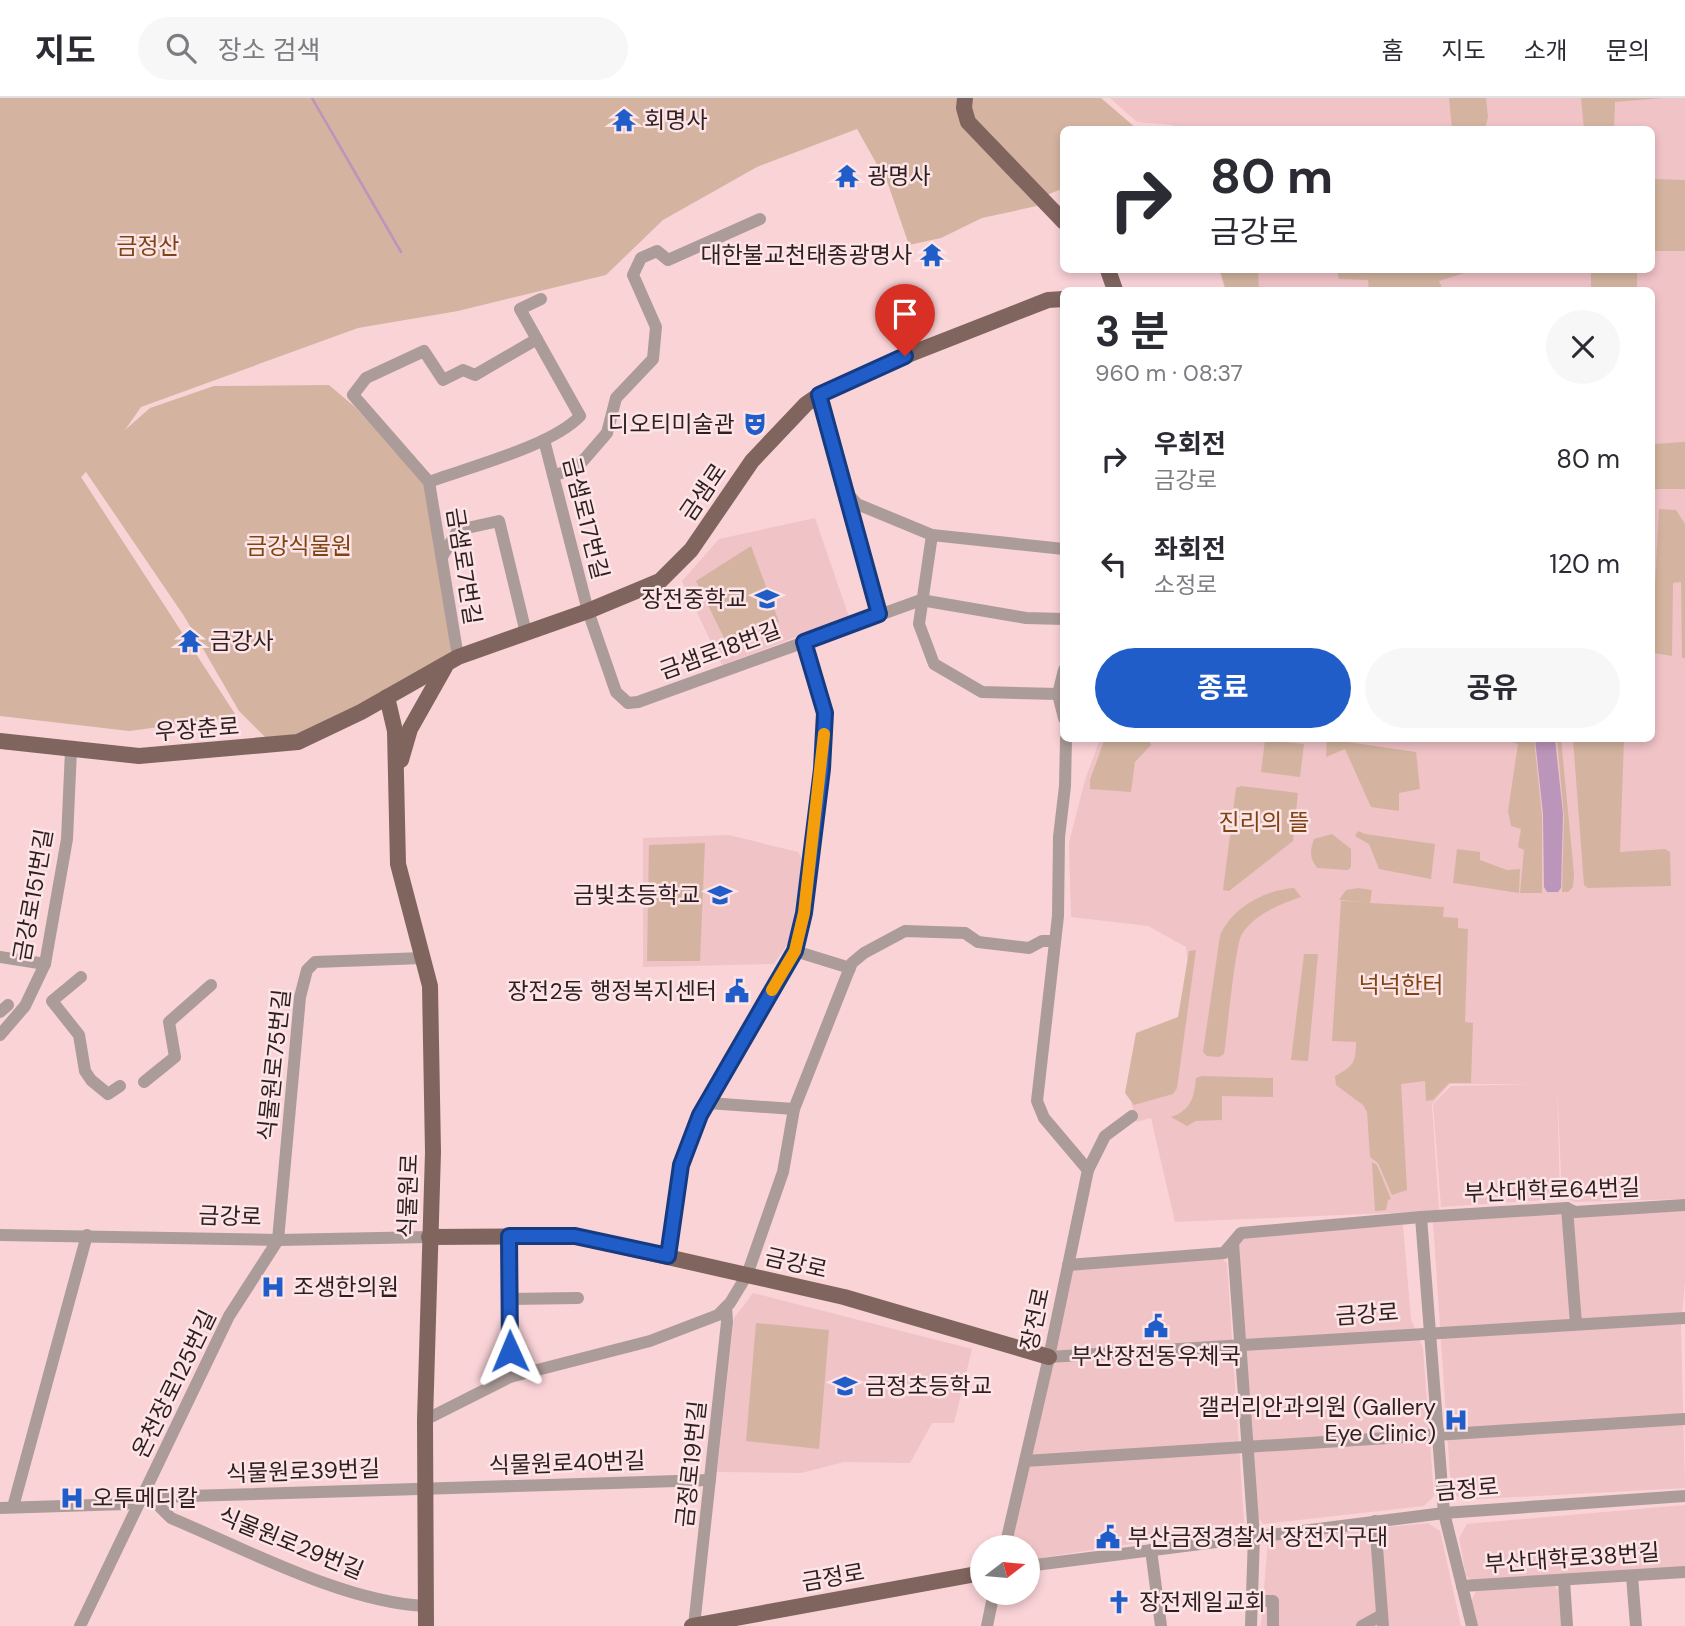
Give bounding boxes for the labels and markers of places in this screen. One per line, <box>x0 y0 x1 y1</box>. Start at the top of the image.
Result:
place label: 회명사 <box>644 105 707 135</box>
temple icon: 회명사 <box>610 106 638 134</box>
place label: 광명사 <box>867 161 930 191</box>
temple icon: 광명사 <box>833 162 861 190</box>
place label: 대한불교천태종광명사 <box>700 240 912 270</box>
temple icon: 대한불교천태종광명사 <box>918 241 946 269</box>
pin <box>875 284 935 356</box>
place label: 디오티미술관 <box>608 409 735 439</box>
theatre icon: 디오티미술관 <box>741 410 769 438</box>
place label: 장전중학교 <box>641 584 747 614</box>
school or university icon: 장전중학교 <box>753 585 781 613</box>
place label: 금강사 <box>210 626 273 656</box>
temple icon: 금강사 <box>176 627 204 655</box>
place label: 금빛초등학교 <box>573 880 700 910</box>
school or university icon: 금빛초등학교 <box>706 881 734 909</box>
place label: 장전2동 행정복지센터 <box>507 976 717 1006</box>
public building icon: 장전2동 행정복지센터 <box>723 977 751 1005</box>
place label: 조생한의원 <box>293 1272 399 1302</box>
hospital icon: 조생한의원 <box>259 1273 287 1301</box>
public building icon: 부산장전동우체국 <box>1142 1312 1170 1340</box>
place label: 부산장전동우체국 <box>1071 1341 1241 1371</box>
place label: 금정초등학교 <box>865 1371 992 1401</box>
school or university icon: 금정초등학교 <box>831 1372 859 1400</box>
place label: 갤러리안과의원 (Gallery Eye Clinic) <box>1199 1392 1436 1448</box>
hospital icon: 갤러리안과의원 (Gallery Eye Clinic) <box>1442 1406 1470 1434</box>
place label: 오투메디칼 <box>92 1483 198 1513</box>
hospital icon: 오투메디칼 <box>58 1484 86 1512</box>
place label: 부산금정경찰서 장전지구대 <box>1128 1522 1388 1552</box>
public building icon: 부산금정경찰서 장전지구대 <box>1094 1523 1122 1551</box>
place label: 장전제일교회 <box>1139 1587 1266 1617</box>
church icon: 장전제일교회 <box>1105 1588 1133 1616</box>

